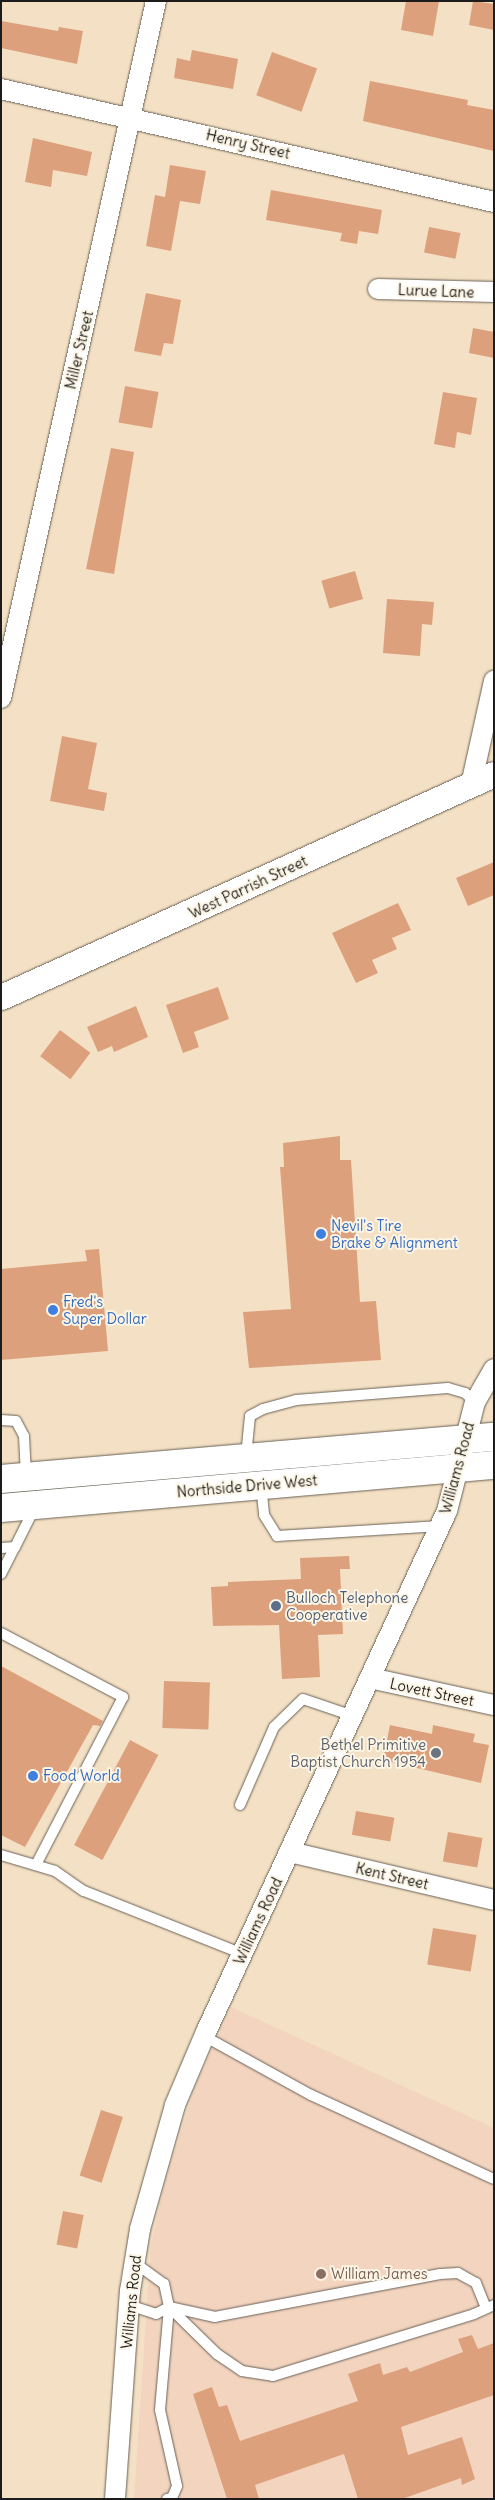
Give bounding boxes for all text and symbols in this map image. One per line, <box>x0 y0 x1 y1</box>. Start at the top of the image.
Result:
street label: Henry Street <box>204 126 292 162</box>
street label: Lurue Lane <box>397 281 475 301</box>
street label: Miller Street <box>61 309 97 391</box>
street label: West Parrish Street <box>186 852 310 922</box>
place label: Nevil's Tire Brake & Alignment <box>331 1216 458 1251</box>
marker: Nevil's Tire Brake & Alignment <box>315 1228 327 1240</box>
place label: Fred's Super Dollar <box>63 1292 147 1327</box>
marker: Fred's Super Dollar <box>47 1304 59 1316</box>
street label: Williams Road <box>436 1420 478 1516</box>
street label: Northside Drive West <box>176 1471 318 1501</box>
place label: Bulloch Telephone Cooperative <box>286 1588 408 1623</box>
marker: Bulloch Telephone Cooperative <box>270 1600 282 1612</box>
street label: Lovett Street <box>388 1674 476 1710</box>
place label: Bethel Primitive Baptist Church 1954 <box>290 1735 426 1770</box>
marker: Bethel Primitive Baptist Church 1954 <box>430 1747 442 1759</box>
place label: Food World <box>43 1767 120 1785</box>
marker: Food World <box>27 1770 39 1782</box>
street label: Kent Street <box>354 1859 430 1893</box>
street label: Williams Road <box>230 1874 286 1968</box>
street label: Williams Road <box>117 2254 145 2350</box>
place label: William James <box>331 2265 428 2283</box>
marker: William James <box>315 2268 327 2280</box>

